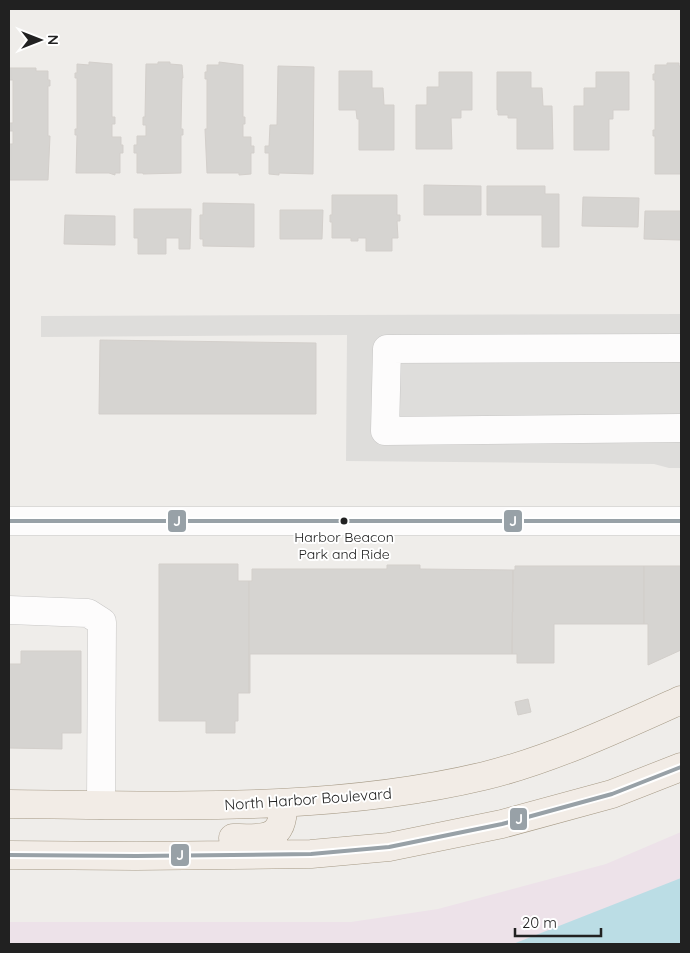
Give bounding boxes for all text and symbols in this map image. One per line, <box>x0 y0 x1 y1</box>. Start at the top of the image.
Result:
north arrow <box>15 15 65 65</box>
text: N <box>44 35 62 45</box>
line badge: J <box>167 509 187 533</box>
line badge: J <box>503 509 523 533</box>
text: J <box>173 512 181 530</box>
text: J <box>509 512 517 530</box>
marker: Harbor Beacon Park and Ride <box>339 516 349 526</box>
place label: Harbor Beacon Park and Ride <box>294 528 394 563</box>
street label: North Harbor Boulevard <box>224 784 392 814</box>
line badge: J <box>509 807 528 831</box>
text: J <box>515 810 523 828</box>
line badge: J <box>170 843 190 867</box>
text: J <box>176 846 184 864</box>
scale bar <box>515 906 601 938</box>
text: 20 m <box>522 913 557 932</box>

